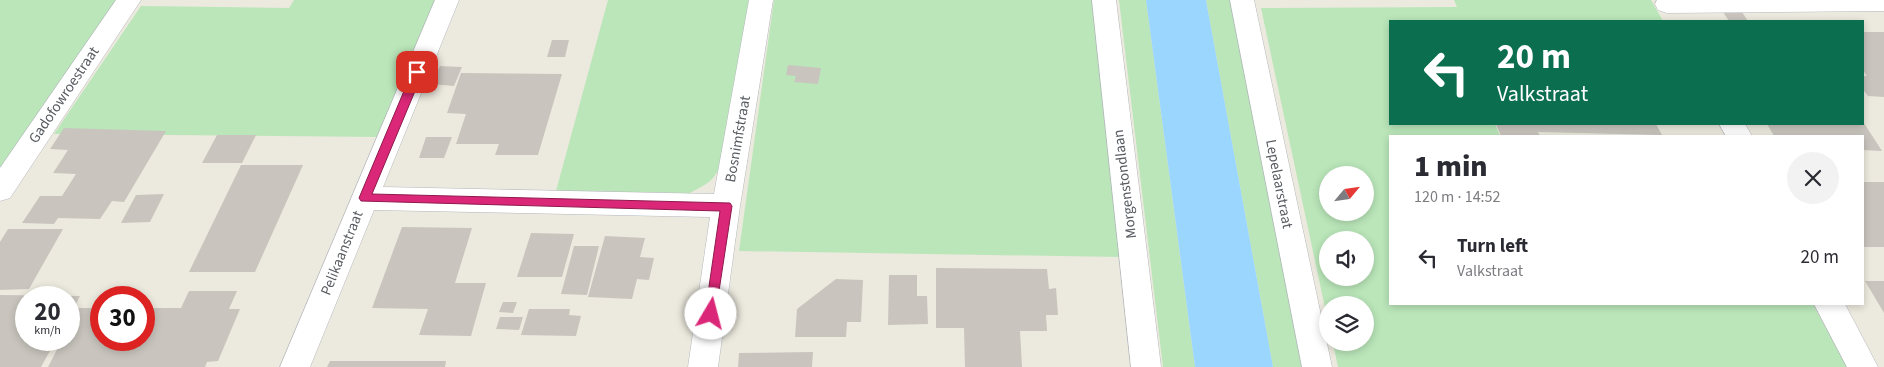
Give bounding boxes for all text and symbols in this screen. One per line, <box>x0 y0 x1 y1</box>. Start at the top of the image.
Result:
text: 20 m <box>1497 32 1571 82</box>
icon: left <box>1414 40 1479 105</box>
street label: Gadofowroestraat <box>24 42 104 148</box>
pin <box>396 51 438 93</box>
icon: arrive <box>403 58 431 86</box>
text: Valkstraat <box>1497 78 1588 110</box>
street label: Bosnimfstraat <box>720 94 756 184</box>
street label: Morgenstondlaan <box>1108 128 1142 240</box>
street label: Lepelaarstraat <box>1260 138 1298 230</box>
text: 1 min <box>1414 145 1488 188</box>
button: close <box>1787 152 1839 204</box>
north arrow <box>1319 166 1374 221</box>
map controls <box>1319 166 1374 351</box>
text: 120 m · 14:52 <box>1414 186 1501 208</box>
street label: Pelikaanstraat <box>315 208 369 298</box>
button: sound <box>1319 231 1374 286</box>
text: Turn left <box>1457 233 1528 260</box>
icon: left <box>1414 244 1442 272</box>
text: 20 m <box>1801 244 1839 271</box>
text: Valkstraat <box>1457 260 1523 282</box>
speed limit sign: 30 <box>90 286 155 351</box>
position arrow <box>684 287 736 339</box>
text: 20 <box>34 294 61 330</box>
button: layers <box>1319 296 1374 351</box>
text: km/h <box>34 322 61 339</box>

